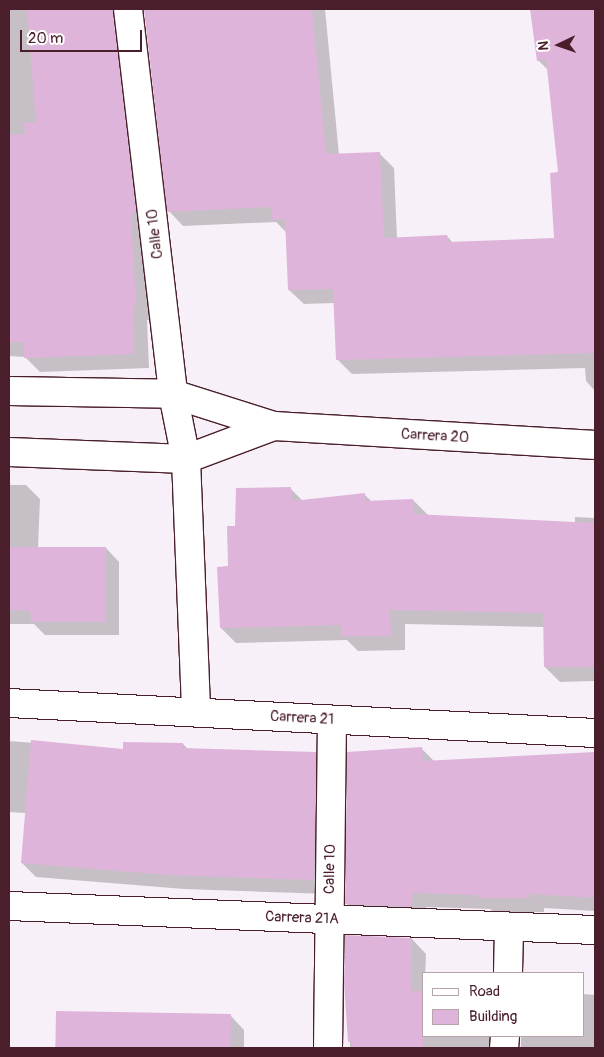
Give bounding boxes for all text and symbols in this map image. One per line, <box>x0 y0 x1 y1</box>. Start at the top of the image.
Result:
scale bar <box>22 20 145 52</box>
north arrow <box>534 20 584 70</box>
text: 20 m <box>28 29 63 48</box>
text: N <box>535 41 552 51</box>
street label: Calle 10 <box>143 208 167 260</box>
street label: Carrera 20 <box>400 425 470 447</box>
street label: Carrera 21 <box>270 707 334 729</box>
street label: Calle 10 <box>321 844 339 894</box>
street label: Carrera 21A <box>265 908 339 928</box>
legend <box>422 972 584 1037</box>
text: Road <box>469 982 500 1001</box>
text: Building <box>469 1007 517 1026</box>

